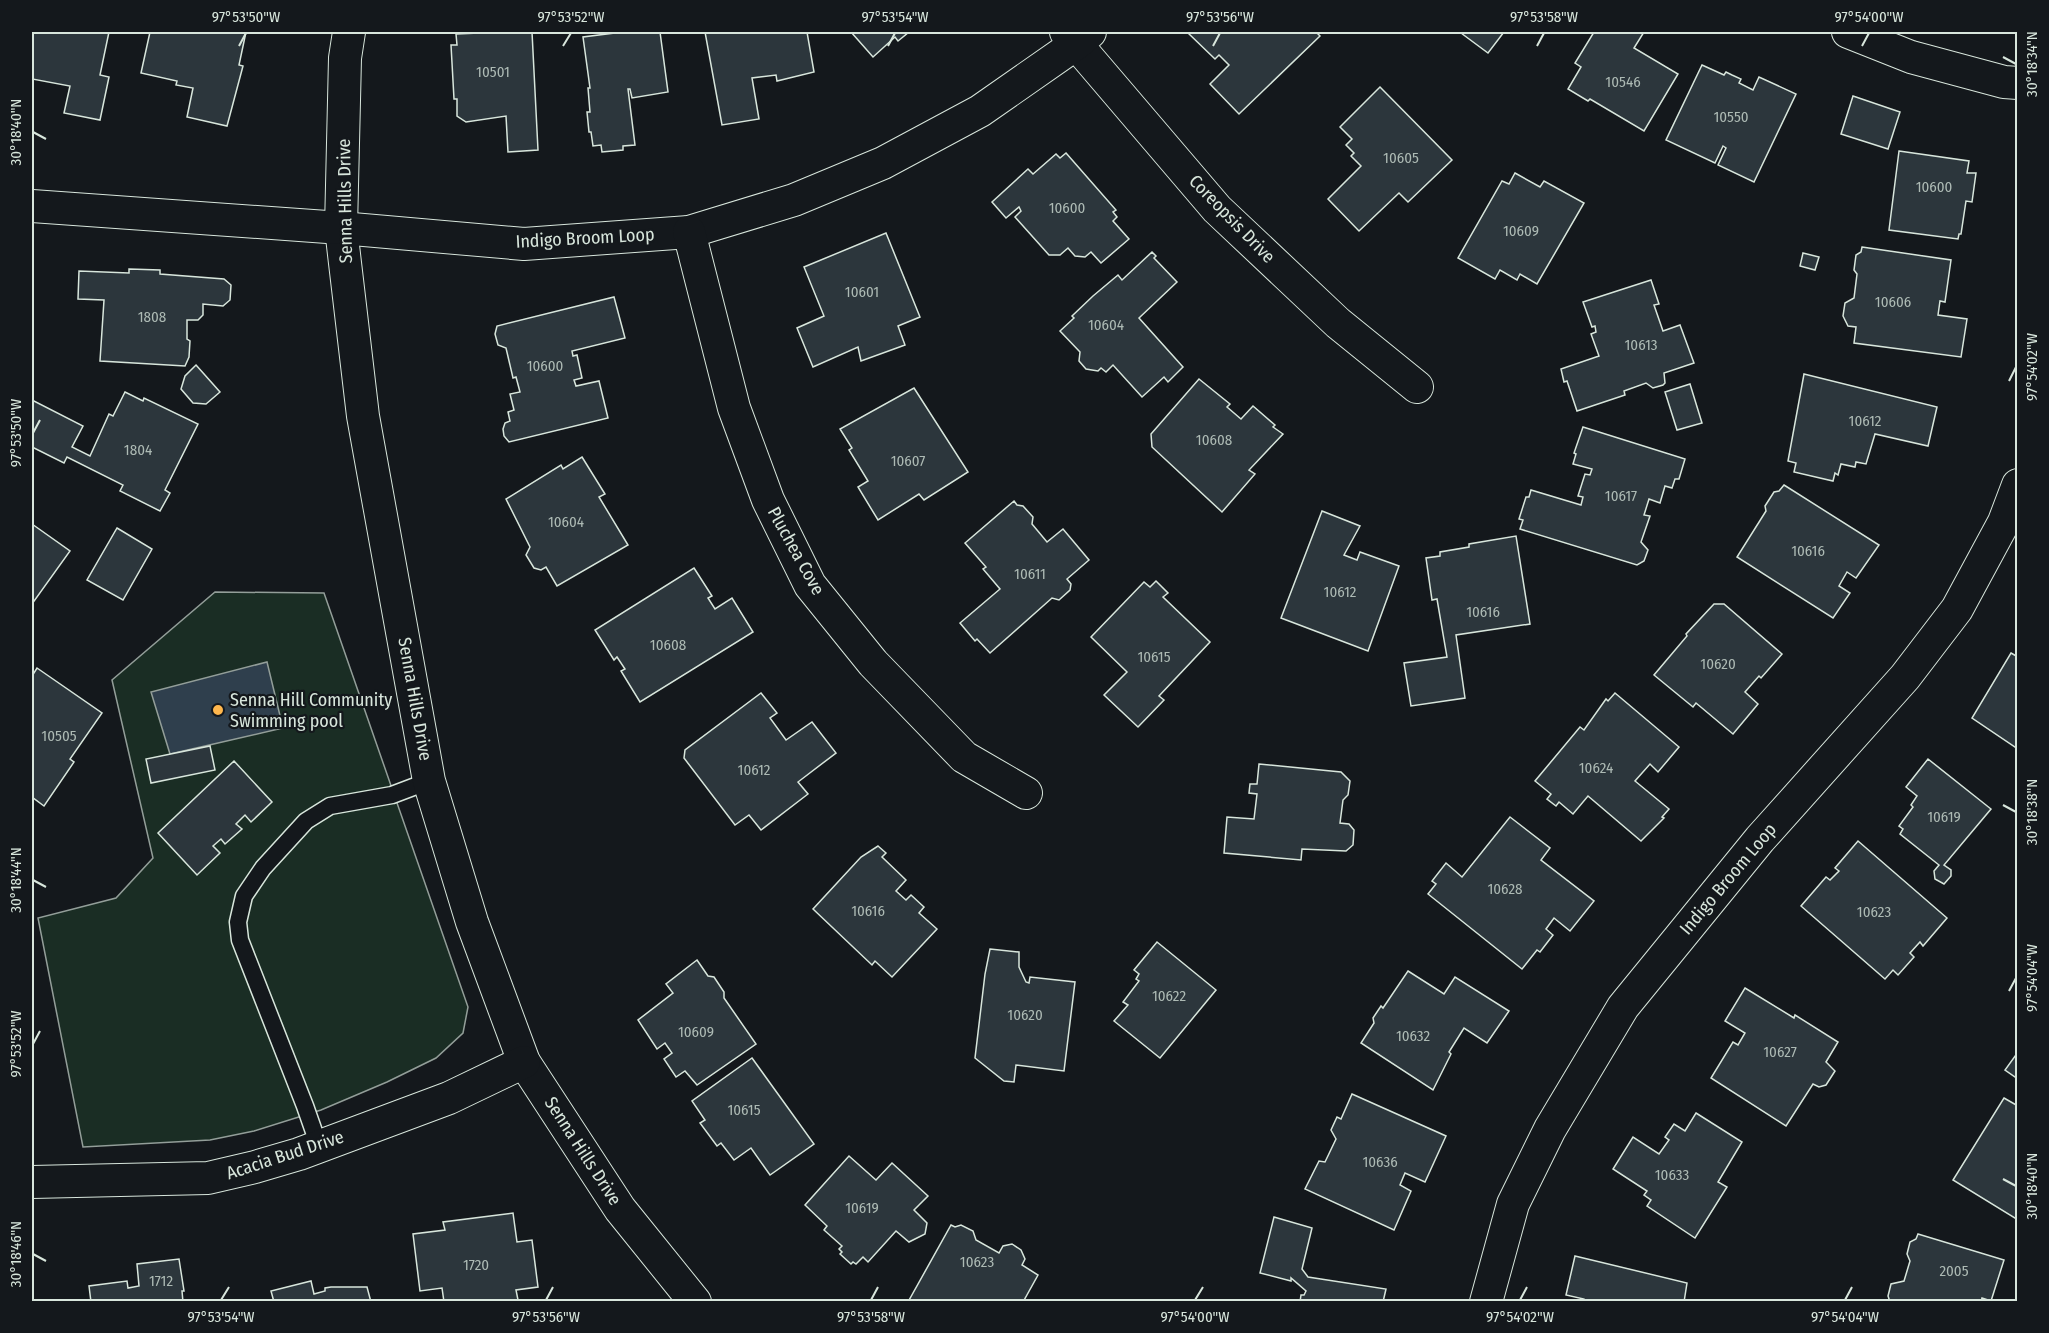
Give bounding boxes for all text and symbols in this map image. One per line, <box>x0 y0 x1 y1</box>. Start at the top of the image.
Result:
text: 97°53'50"W <box>212 8 280 26</box>
text: 97°53'52"W <box>537 8 605 26</box>
text: 97°53'54"W <box>861 8 929 26</box>
text: 97°53'56"W <box>1186 8 1254 26</box>
text: 97°53'58"W <box>1510 8 1578 26</box>
text: 97°54'00"W <box>1834 8 1904 26</box>
text: 30°18'34"N <box>2023 31 2041 97</box>
house number: 10501 <box>476 63 510 81</box>
house number: 10546 <box>1605 73 1641 91</box>
text: 30°18'40"N <box>7 99 25 165</box>
house number: 10550 <box>1713 108 1749 126</box>
street label: Senna Hills Drive <box>333 138 357 264</box>
house number: 10605 <box>1383 149 1419 167</box>
street label: Coreopsis Drive <box>1184 170 1280 268</box>
house number: 10600 <box>1916 178 1952 196</box>
house number: 10600 <box>1049 199 1085 217</box>
house number: 10609 <box>1503 222 1539 240</box>
street label: Indigo Broom Loop <box>515 223 655 253</box>
house number: 10601 <box>845 283 879 301</box>
house number: 10606 <box>1875 293 1911 311</box>
house number: 1808 <box>138 308 166 326</box>
house number: 10604 <box>1088 316 1124 334</box>
text: 97°54'02"W <box>2023 333 2041 401</box>
house number: 10613 <box>1624 336 1658 354</box>
house number: 10600 <box>527 357 563 375</box>
text: 97°53'50"W <box>7 399 25 467</box>
house number: 10612 <box>1849 412 1882 430</box>
house number: 10608 <box>1196 431 1232 449</box>
house number: 1804 <box>124 441 152 459</box>
house number: 10607 <box>891 452 925 470</box>
house number: 10617 <box>1605 487 1637 505</box>
street label: Pluchea Cove <box>763 503 829 599</box>
house number: 10604 <box>548 513 584 531</box>
house number: 10616 <box>1791 542 1825 560</box>
house number: 10611 <box>1014 565 1046 583</box>
house number: 10612 <box>1324 583 1357 601</box>
house number: 10616 <box>1466 603 1500 621</box>
street label: Senna Hills Drive <box>393 636 437 762</box>
house number: 10608 <box>650 636 686 654</box>
house number: 10615 <box>1137 648 1171 666</box>
house number: 10620 <box>1700 655 1736 673</box>
place label: Senna Hill Community Swimming pool <box>230 689 392 732</box>
marker: Senna Hill Community Swimming pool <box>211 703 225 717</box>
house number: 10505 <box>41 727 77 745</box>
house number: 10624 <box>1579 759 1613 777</box>
house number: 10612 <box>738 761 771 779</box>
text: 30°18'38"N <box>2023 779 2041 845</box>
house number: 10619 <box>1927 808 1961 826</box>
street label: Indigo Broom Loop <box>1675 819 1781 939</box>
text: 30°18'44"N <box>7 847 25 913</box>
house number: 10628 <box>1487 880 1523 898</box>
house number: 10616 <box>851 902 885 920</box>
house number: 10623 <box>1857 903 1891 921</box>
text: 97°54'04"W <box>2023 944 2041 1012</box>
house number: 10622 <box>1152 987 1186 1005</box>
house number: 10620 <box>1007 1006 1043 1024</box>
text: 97°53'52"W <box>7 1010 25 1078</box>
house number: 10609 <box>678 1023 714 1041</box>
house number: 10632 <box>1396 1027 1431 1045</box>
house number: 10627 <box>1763 1043 1797 1061</box>
street label: Senna Hills Drive <box>540 1093 626 1209</box>
house number: 10615 <box>727 1101 761 1119</box>
street label: Acacia Bud Drive <box>223 1126 347 1184</box>
house number: 10636 <box>1362 1153 1398 1171</box>
text: 30°18'40"N <box>2023 1153 2041 1219</box>
house number: 10633 <box>1655 1166 1689 1184</box>
house number: 10619 <box>845 1199 879 1217</box>
text: 30°18'46"N <box>7 1221 25 1287</box>
house number: 10623 <box>960 1253 994 1271</box>
house number: 1720 <box>463 1256 489 1274</box>
house number: 2005 <box>1939 1262 1969 1280</box>
house number: 1712 <box>149 1272 173 1290</box>
text: 97°53'54"W <box>187 1308 255 1326</box>
text: 97°53'56"W <box>512 1308 580 1326</box>
text: 97°53'58"W <box>837 1308 905 1326</box>
text: 97°54'00"W <box>1160 1308 1230 1326</box>
text: 97°54'02"W <box>1486 1308 1554 1326</box>
text: 97°54'04"W <box>1811 1308 1879 1326</box>

